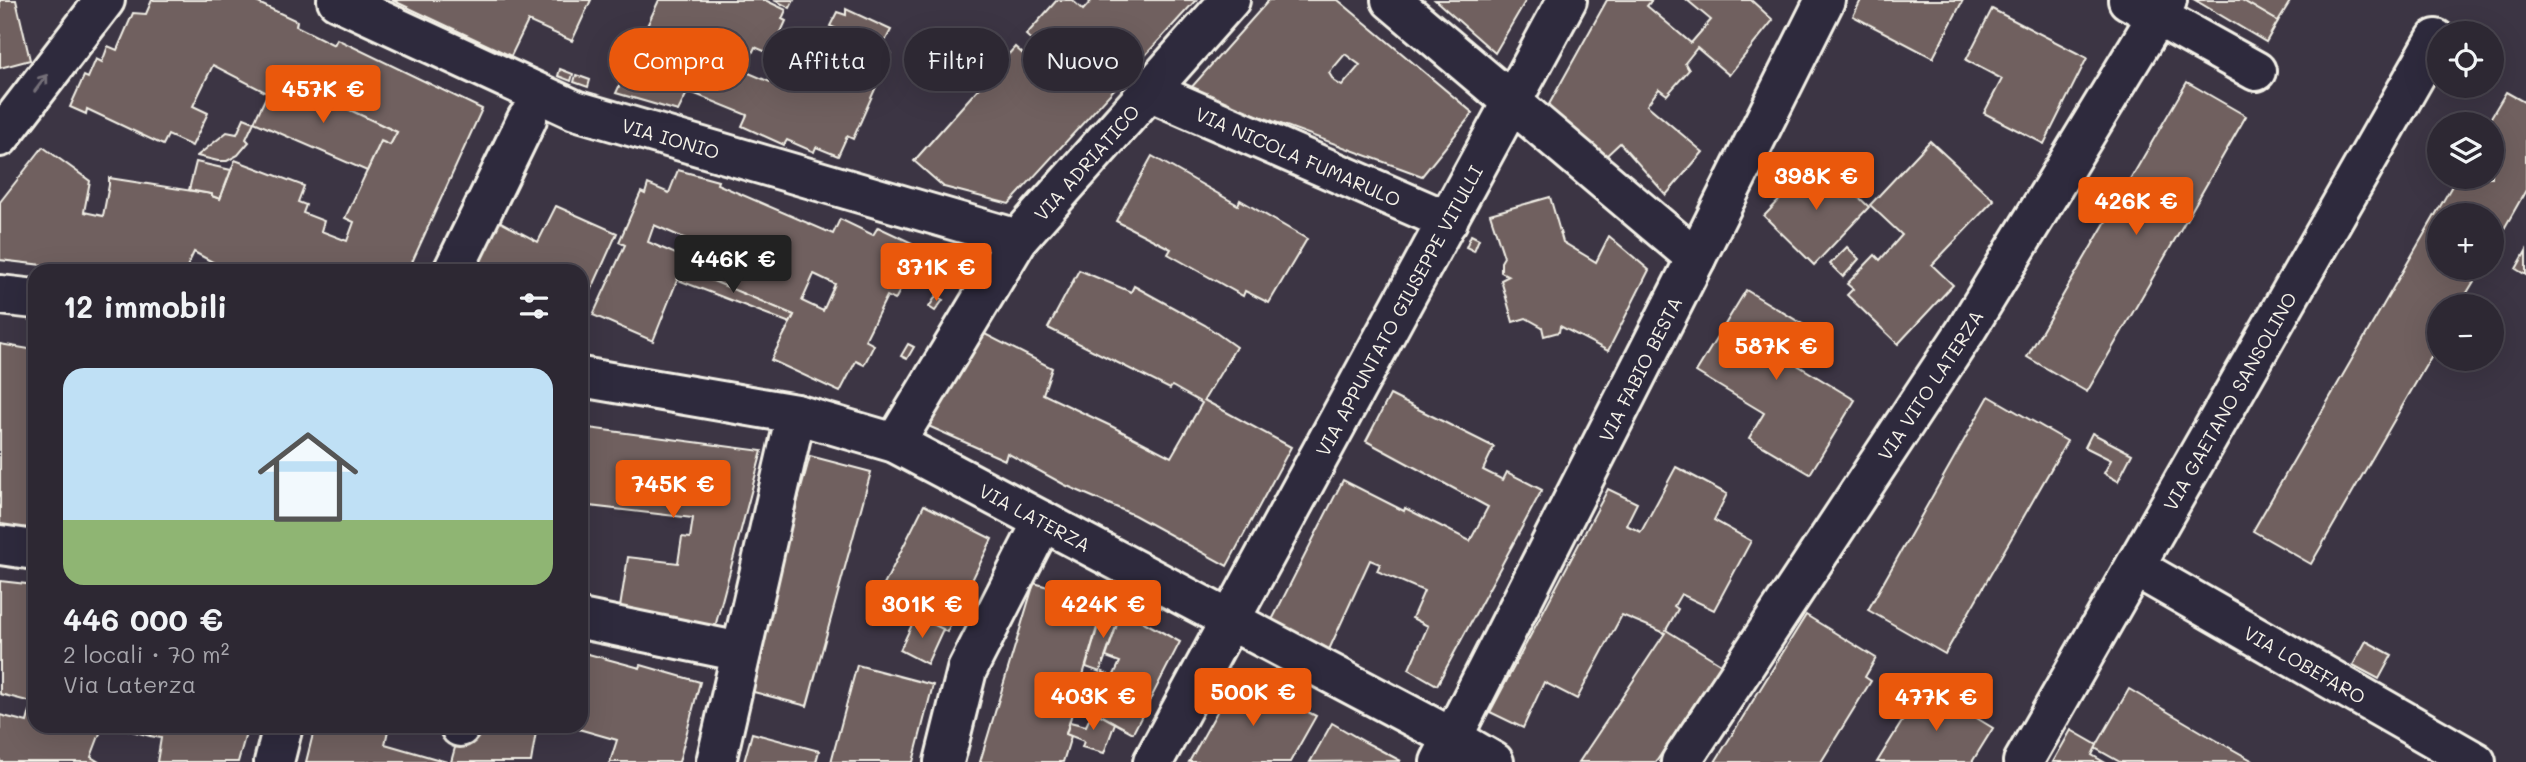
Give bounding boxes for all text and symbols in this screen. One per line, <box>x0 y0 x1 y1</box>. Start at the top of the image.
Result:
map controls <box>2427 21 2504 371</box>
button: locate <box>2427 21 2504 98</box>
chip: Compra <box>609 28 749 91</box>
chip: Affitta <box>763 28 890 91</box>
chip: Filtri <box>904 28 1009 91</box>
chip: Nuovo <box>1023 28 1143 91</box>
pin: 457K € <box>266 66 380 125</box>
text: 457K € <box>282 73 364 103</box>
one-way arrow <box>34 74 49 92</box>
street label: VIA ADRIATICO <box>1028 99 1144 225</box>
street label: VIA NICOLA FUMARULO <box>1192 100 1405 212</box>
street label: VIA IONIO <box>619 112 723 164</box>
button: layers <box>2427 112 2504 189</box>
pin: 398K € <box>1759 152 1873 212</box>
text: 398K € <box>1774 160 1858 190</box>
street label: VIA APPUNTATO GIUSEPPE VITULLI <box>1309 161 1488 460</box>
pin: 426K € <box>2079 177 2193 237</box>
text: 426K € <box>2094 185 2178 215</box>
button: + <box>2427 203 2504 280</box>
pin: 446K € <box>676 236 790 295</box>
text: 446K € <box>690 243 776 273</box>
pin: 371K € <box>879 244 993 303</box>
text: 371K € <box>897 251 975 281</box>
text: 12 immobili <box>63 286 227 326</box>
icon: filters <box>515 287 553 325</box>
street label: VIA GAETANO SANSOLINO <box>2157 287 2302 515</box>
street label: VIA FABIO BESTA <box>1592 292 1687 446</box>
button: − <box>2427 294 2504 371</box>
street label: VIA VITO LATERZA <box>1871 305 1988 465</box>
pin: 587K € <box>1719 322 1833 382</box>
text: 587K € <box>1735 330 1817 360</box>
icon: home <box>245 414 371 540</box>
pin: 745K € <box>616 461 730 520</box>
text: 745K € <box>632 468 714 498</box>
street label: VIA LATERZA <box>975 477 1095 557</box>
pin: 301K € <box>865 580 979 640</box>
pin: 424K € <box>1046 580 1160 640</box>
text: 301K € <box>882 588 962 618</box>
text: 424K € <box>1061 588 1145 618</box>
text: 446 000 € <box>63 599 223 639</box>
street label: VIA LOBEFARO <box>2240 620 2371 709</box>
text: 2 locali · 70 m² <box>63 639 229 669</box>
pin: 500K € <box>1196 668 1310 728</box>
text: Via Laterza <box>63 669 196 699</box>
pin: 403K € <box>1036 672 1150 732</box>
pin: 477K € <box>1879 674 1993 733</box>
text: 500K € <box>1210 676 1296 706</box>
text: 403K € <box>1050 680 1136 710</box>
text: 477K € <box>1895 681 1977 711</box>

